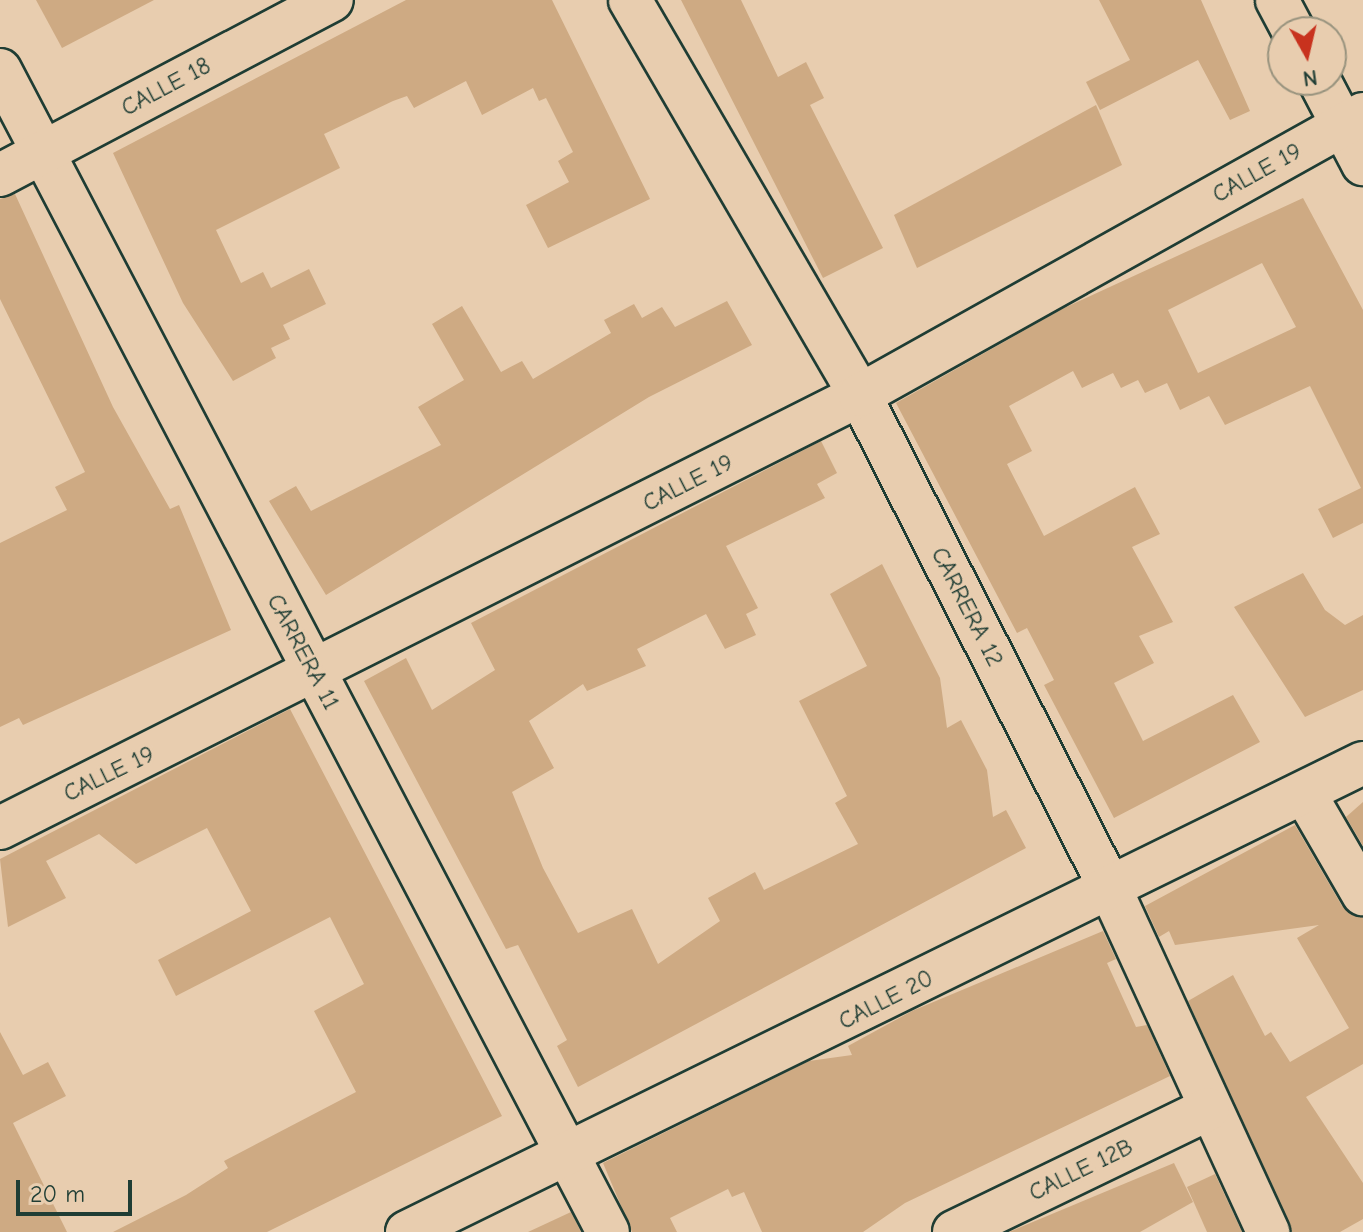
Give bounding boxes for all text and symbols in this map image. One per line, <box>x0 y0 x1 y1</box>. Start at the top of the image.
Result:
north arrow <box>1267 16 1347 96</box>
street label: CALLE 18 <box>116 52 216 122</box>
text: N <box>1301 64 1319 92</box>
street label: CALLE 19 <box>1207 137 1307 209</box>
street label: CALLE 19 <box>638 448 738 518</box>
street label: CARRERA 12 <box>925 543 1009 671</box>
street label: CARRERA 11 <box>260 589 346 715</box>
street label: CALLE 19 <box>59 740 159 808</box>
street label: CALLE 20 <box>834 964 938 1036</box>
street label: CALLE 12B <box>1024 1132 1138 1208</box>
scale bar <box>20 1164 136 1214</box>
text: 20 m <box>30 1180 85 1208</box>

